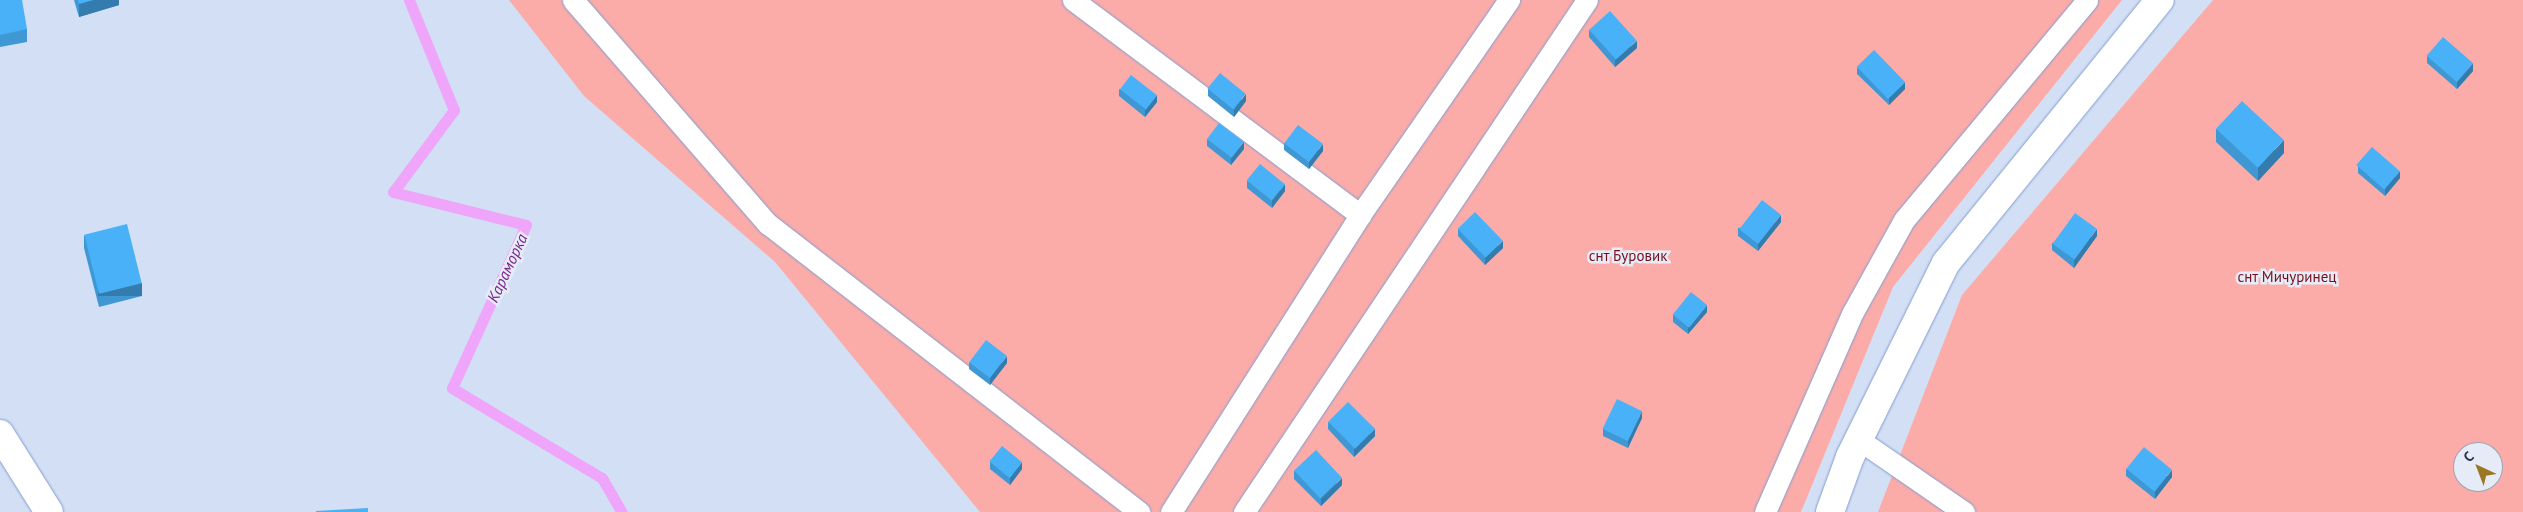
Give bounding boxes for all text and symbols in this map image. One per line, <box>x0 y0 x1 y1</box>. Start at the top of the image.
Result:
water label: Караморка <box>483 231 531 305</box>
park label: снт Буровик <box>1588 247 1668 265</box>
park label: снт Мичуринец <box>2237 268 2337 286</box>
north arrow <box>2453 442 2503 492</box>
text: С <box>2459 448 2477 466</box>

